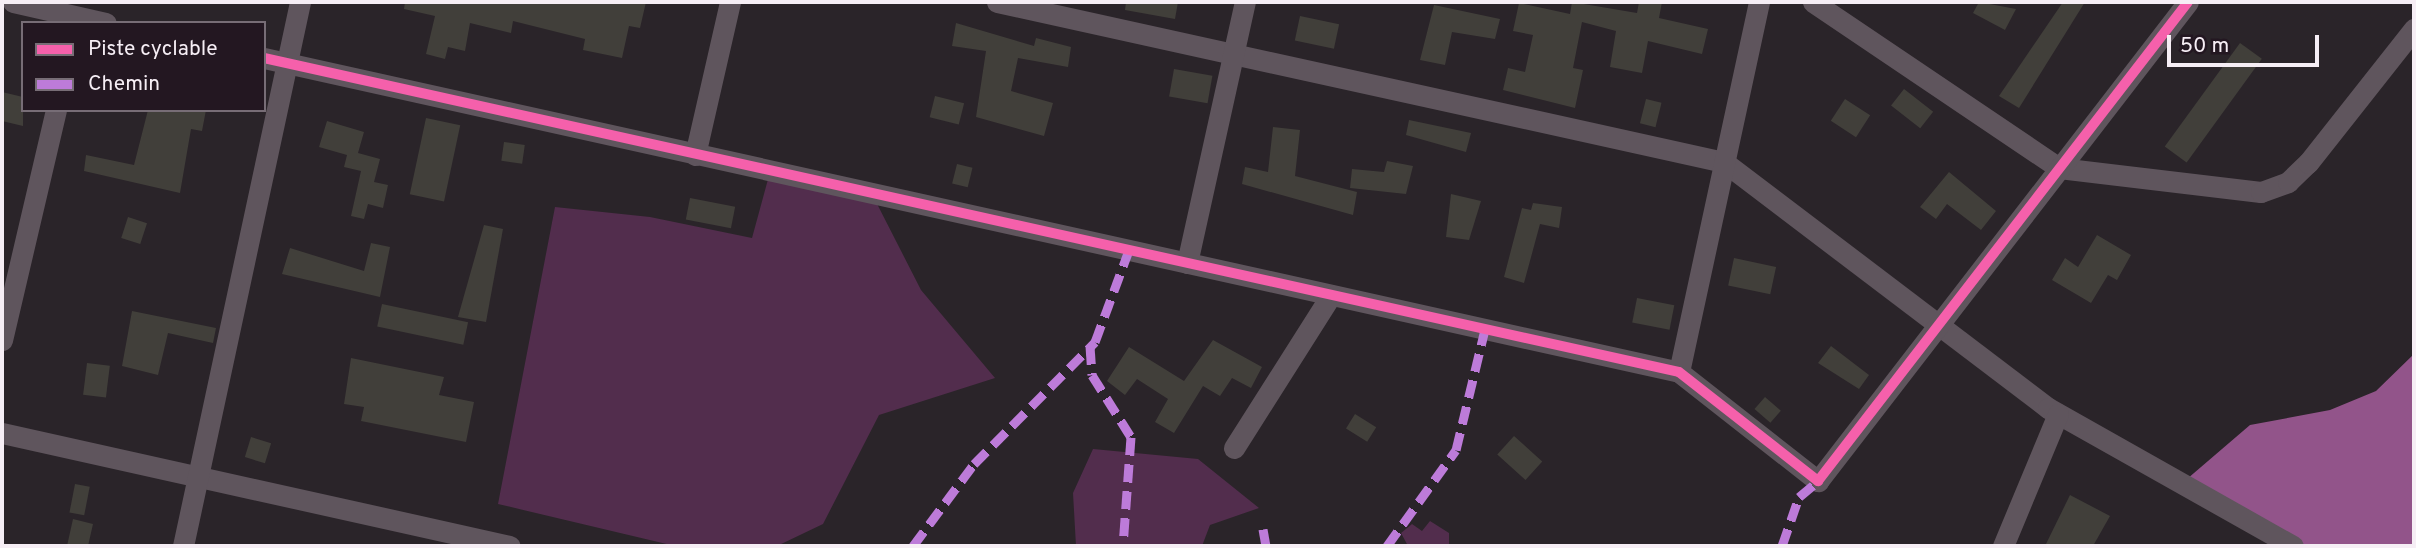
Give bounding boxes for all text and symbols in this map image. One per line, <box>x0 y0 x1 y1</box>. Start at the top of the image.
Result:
legend <box>21 21 266 112</box>
scale bar <box>2171 21 2323 65</box>
text: 50 m <box>2180 33 2229 60</box>
text: Piste cyclable <box>88 36 218 63</box>
text: Chemin <box>88 71 160 98</box>

